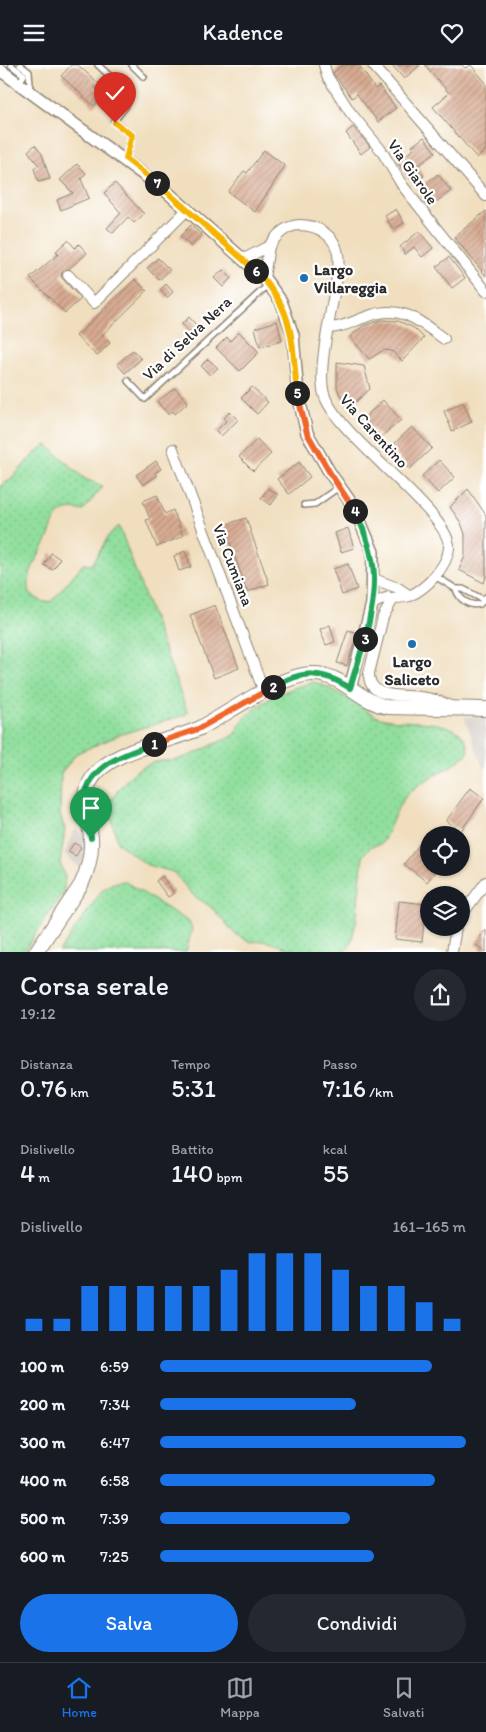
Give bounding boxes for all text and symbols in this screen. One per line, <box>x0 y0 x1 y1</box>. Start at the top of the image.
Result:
icon: menu <box>20 19 48 47</box>
text: Kadence <box>203 19 283 46</box>
icon: heart <box>438 19 466 47</box>
pin <box>94 72 136 123</box>
icon: check <box>101 79 129 107</box>
street label: Via Giarole <box>384 136 442 208</box>
pin: 7 <box>144 171 170 195</box>
text: 7 <box>154 175 161 192</box>
pin: 6 <box>244 259 268 283</box>
place label: Largo Villareggia <box>314 260 387 298</box>
text: 6 <box>253 263 260 280</box>
marker: Largo Villareggia <box>298 272 310 284</box>
street label: Via di Selva Nera <box>139 291 236 384</box>
pin: 5 <box>284 381 310 405</box>
text: 5 <box>294 385 301 402</box>
street label: Via Carentino <box>336 390 412 472</box>
pin: 4 <box>342 499 368 523</box>
text: 4 <box>351 503 360 520</box>
street label: Via Cumiana <box>209 521 258 609</box>
pin: 3 <box>352 627 378 651</box>
text: 3 <box>362 631 369 648</box>
marker: Largo Saliceto <box>406 638 418 650</box>
place label: Largo Saliceto <box>384 652 440 689</box>
pin: 2 <box>260 675 286 699</box>
text: 2 <box>270 679 277 696</box>
pin: 1 <box>142 731 166 757</box>
text: 1 <box>151 736 158 753</box>
pin <box>70 787 112 838</box>
icon: arrive <box>77 794 105 822</box>
map controls <box>420 826 470 936</box>
button: locate <box>420 826 470 876</box>
button: layers <box>420 886 470 936</box>
text: Corsa serale <box>20 968 169 1002</box>
button: share <box>414 969 466 1021</box>
text: 19:12 <box>20 1004 56 1023</box>
text: Distanza <box>20 1056 73 1073</box>
text: Tempo <box>171 1056 210 1073</box>
text: Passo <box>323 1056 357 1073</box>
text: 0.76 <box>20 1073 67 1103</box>
text: 5:31 <box>171 1073 216 1103</box>
text: 7:16 <box>323 1073 366 1103</box>
text: km <box>67 1084 89 1101</box>
text: /km <box>366 1084 394 1101</box>
text: Dislivello <box>20 1141 75 1158</box>
text: Battito <box>171 1141 214 1158</box>
text: kcal <box>323 1141 348 1158</box>
text: 4 <box>20 1158 35 1188</box>
text: 140 <box>171 1158 213 1188</box>
text: 55 <box>323 1158 349 1188</box>
text: m <box>35 1169 50 1186</box>
text: bpm <box>213 1169 242 1186</box>
text: Dislivello <box>20 1217 83 1236</box>
text: 161–165 m <box>392 1217 466 1236</box>
text: 100 m <box>20 1357 64 1376</box>
text: 6:59 <box>100 1357 129 1376</box>
text: 200 m <box>20 1395 65 1414</box>
text: 7:34 <box>100 1395 130 1414</box>
text: 300 m <box>20 1433 66 1452</box>
text: 6:47 <box>100 1433 130 1452</box>
text: 400 m <box>20 1471 66 1490</box>
text: 6:58 <box>100 1471 130 1490</box>
text: 500 m <box>20 1509 65 1528</box>
text: 7:39 <box>100 1509 129 1528</box>
text: 600 m <box>20 1547 65 1566</box>
text: 7:25 <box>100 1547 129 1566</box>
button: Salva <box>20 1594 238 1652</box>
button: Condividi <box>248 1594 466 1652</box>
tab: Home <box>62 1674 97 1721</box>
tab: Mappa <box>220 1674 260 1721</box>
tab: Salvati <box>383 1674 424 1721</box>

